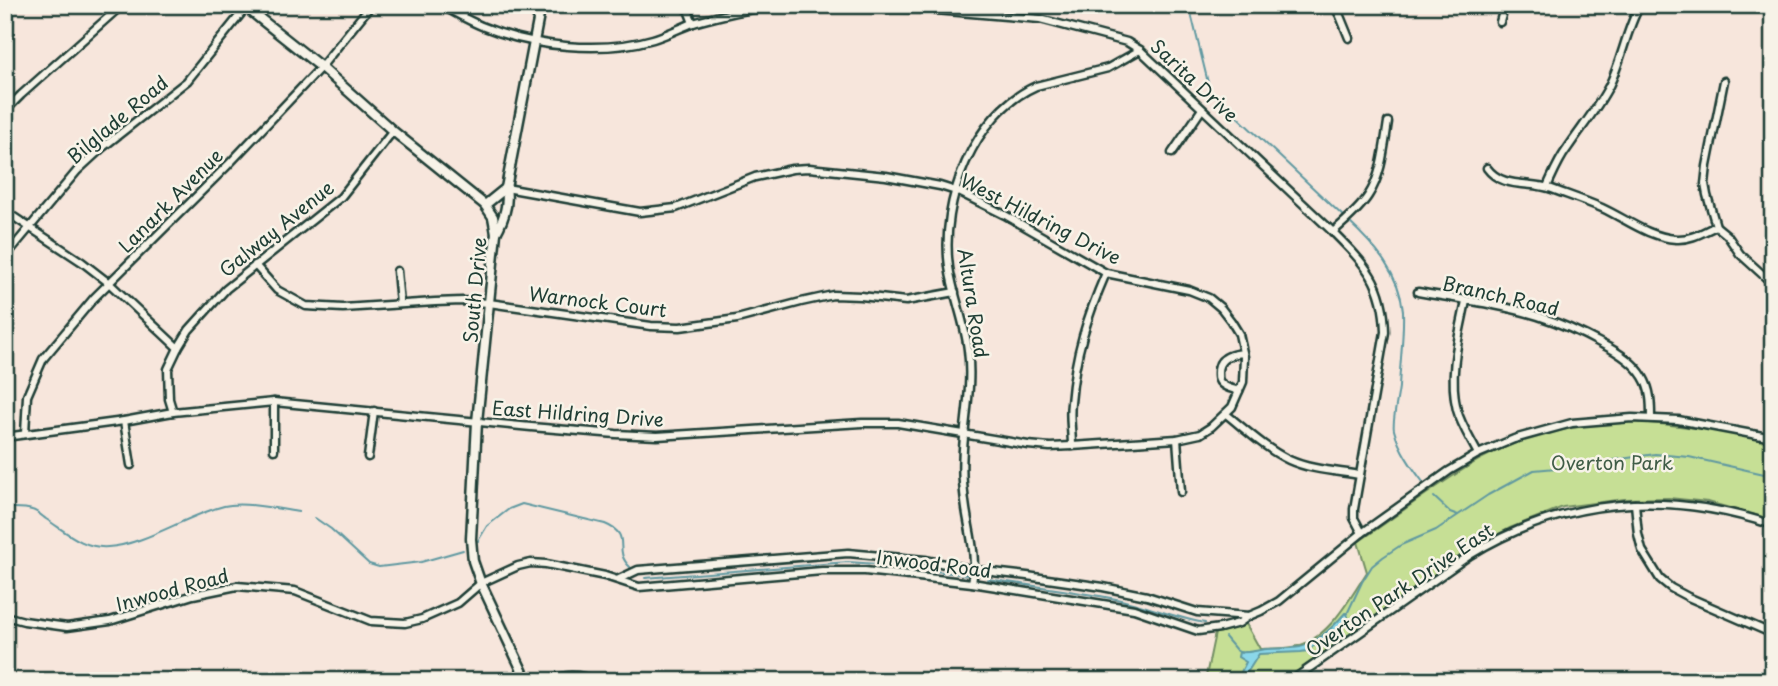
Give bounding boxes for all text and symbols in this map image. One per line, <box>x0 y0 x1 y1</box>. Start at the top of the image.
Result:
street label: Sarita Drive <box>1145 32 1245 128</box>
street label: Bilglade Road <box>60 68 174 170</box>
street label: Lanark Avenue <box>111 141 229 259</box>
street label: West Hildring Drive <box>956 165 1126 271</box>
street label: Galway Avenue <box>213 173 339 283</box>
street label: South Drive <box>455 236 493 344</box>
street label: Altura Road <box>952 246 996 360</box>
street label: Branch Road <box>1440 268 1562 322</box>
street label: Warnock Court <box>528 279 669 323</box>
street label: East Hildring Drive <box>491 393 665 433</box>
park label: Overton Park <box>1551 448 1674 476</box>
street label: Overton Park Drive East <box>1299 515 1499 662</box>
street label: Inwood Road <box>875 542 993 584</box>
street label: Inwood Road <box>112 560 232 618</box>

